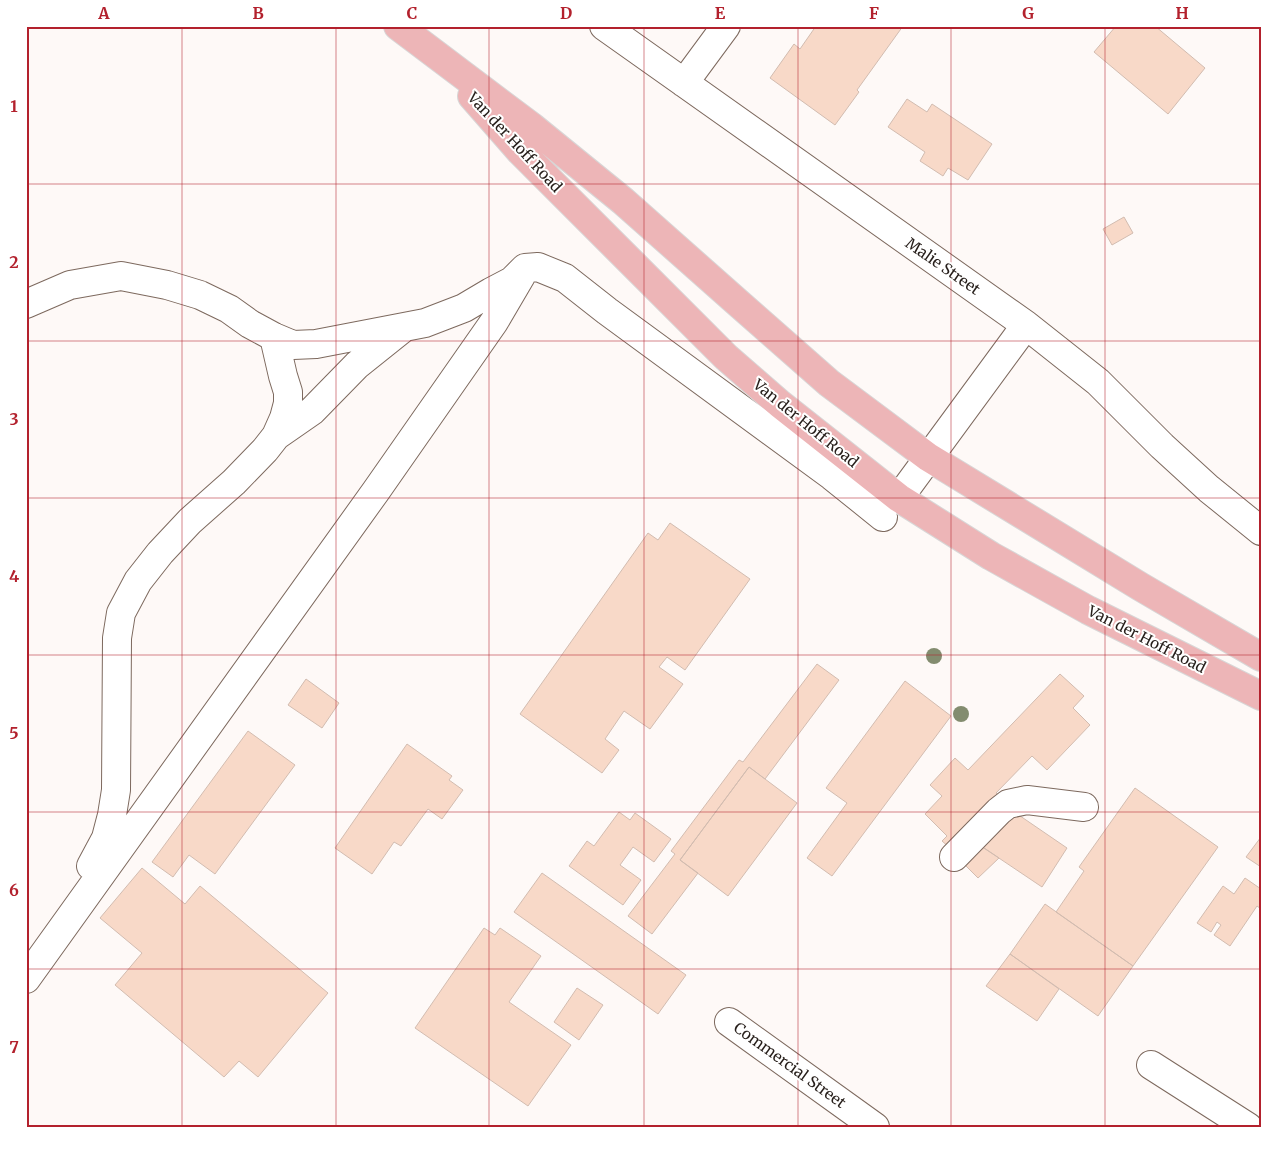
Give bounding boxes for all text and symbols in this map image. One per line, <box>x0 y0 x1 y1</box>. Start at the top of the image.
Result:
text: A <box>97 3 110 23</box>
text: B <box>252 3 264 23</box>
text: C <box>407 3 417 23</box>
text: D <box>560 3 572 23</box>
text: E <box>715 3 726 23</box>
text: F <box>869 3 879 23</box>
text: G <box>1022 3 1034 23</box>
text: H <box>1175 3 1189 23</box>
street label: Van der Hoff Road <box>463 87 566 196</box>
text: 1 <box>10 96 18 116</box>
street label: Malie Street <box>902 233 984 299</box>
text: 2 <box>9 252 19 272</box>
street label: Van der Hoff Road <box>749 374 862 471</box>
text: 3 <box>9 409 19 429</box>
text: 4 <box>9 566 19 586</box>
street label: Van der Hoff Road <box>1084 601 1209 677</box>
text: 5 <box>9 723 19 743</box>
text: 6 <box>9 880 19 900</box>
street label: Commercial Street <box>730 1018 850 1112</box>
text: 7 <box>9 1037 19 1057</box>

